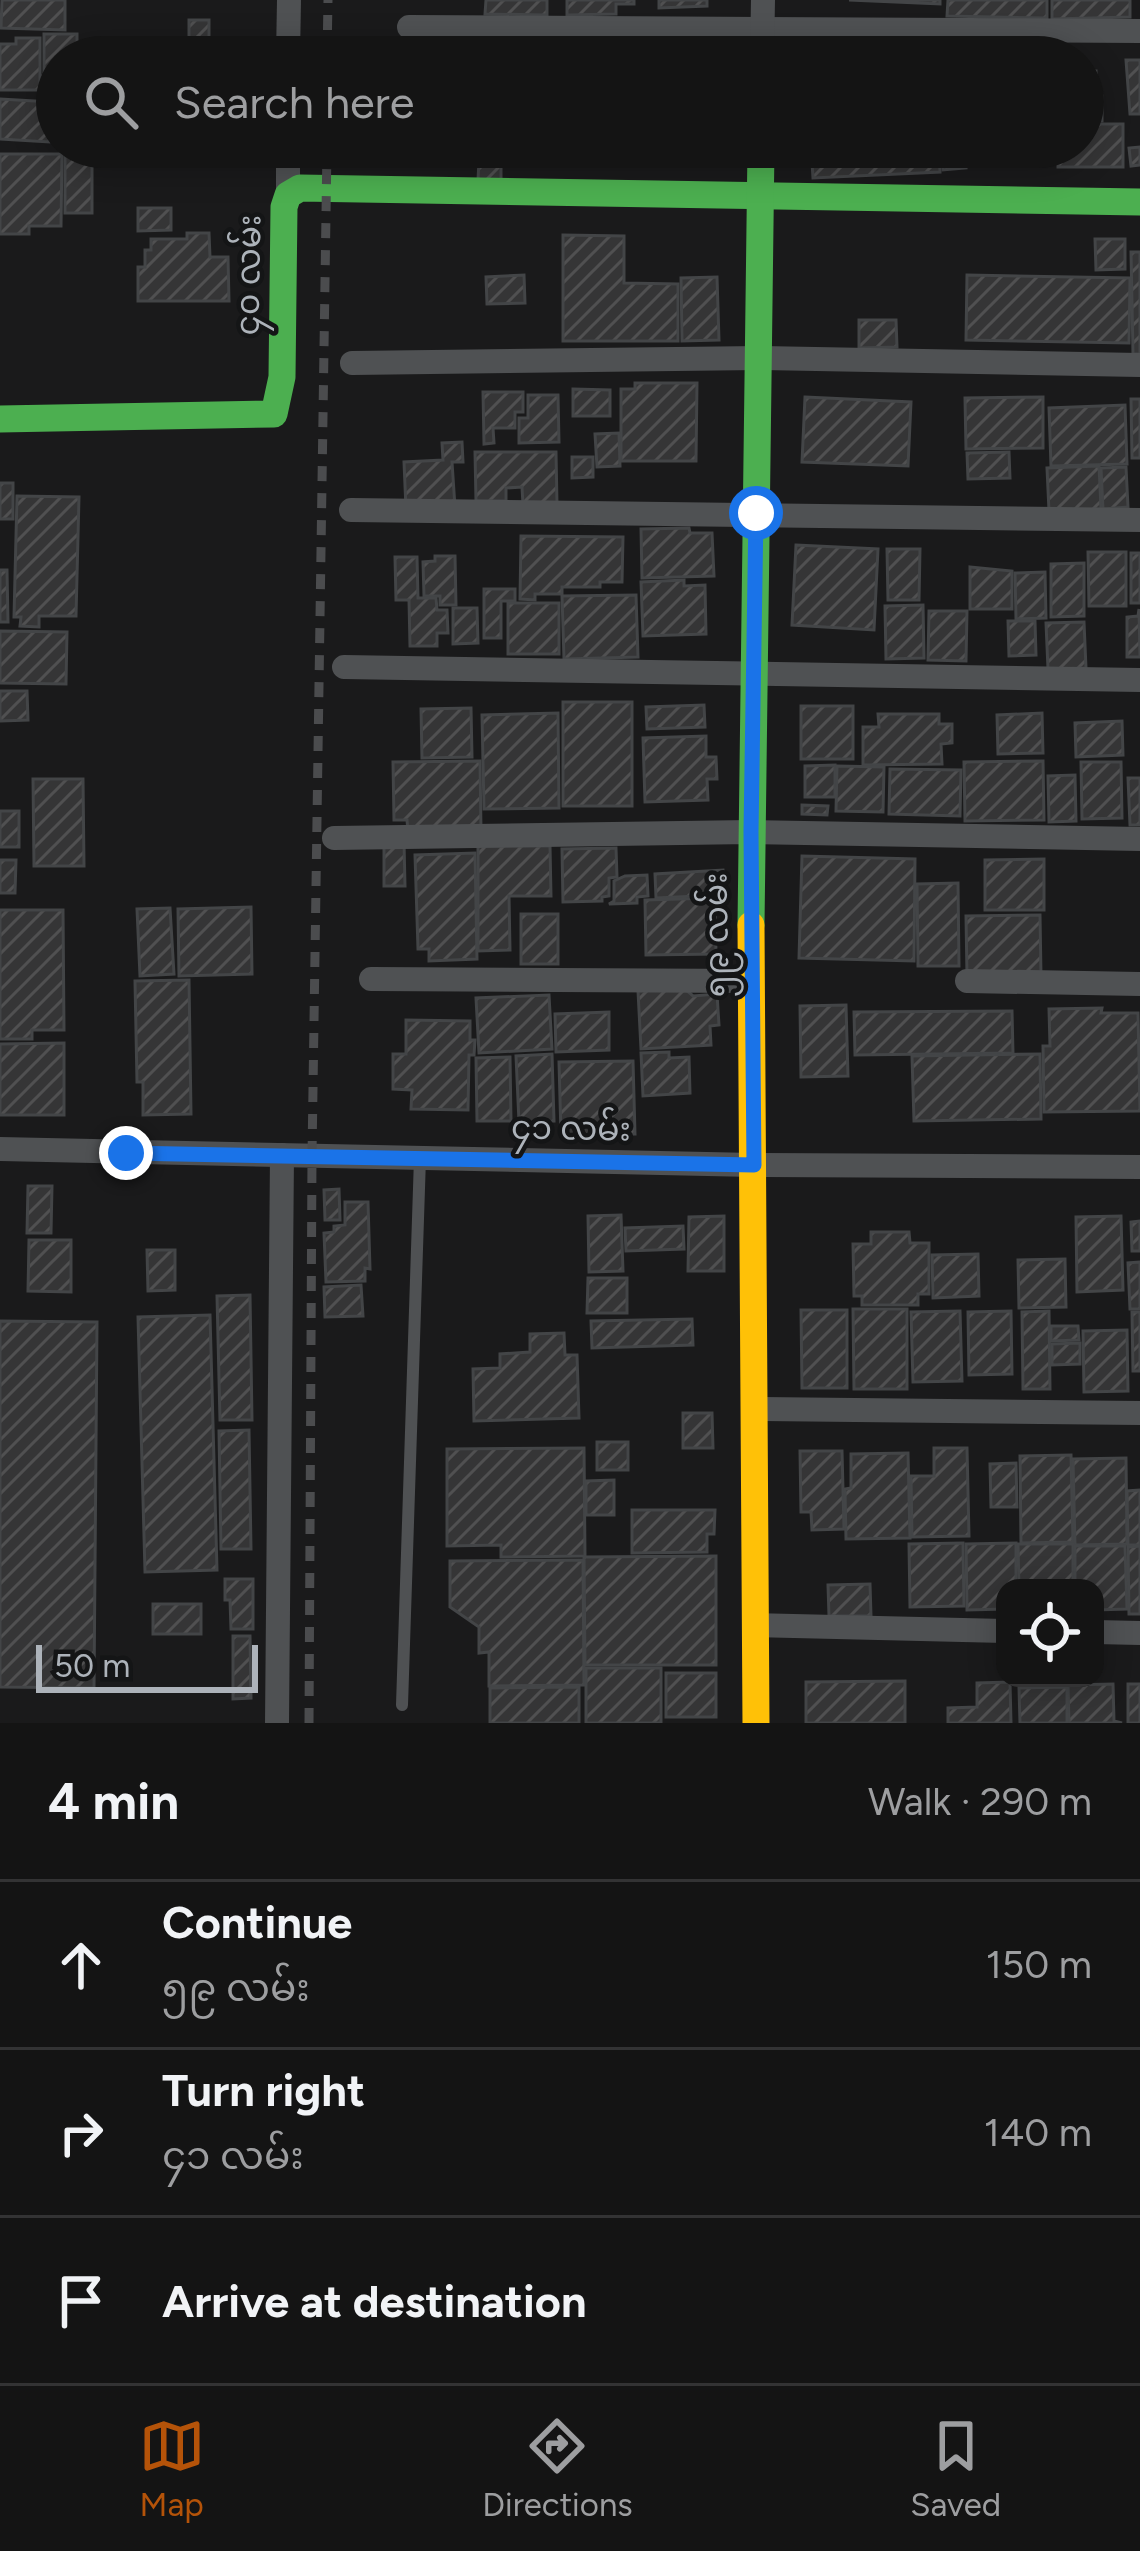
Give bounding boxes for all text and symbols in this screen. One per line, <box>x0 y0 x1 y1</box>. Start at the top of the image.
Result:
search box <box>36 36 1104 168</box>
icon: search <box>78 69 144 135</box>
text: Search here <box>174 75 414 129</box>
street label: ၄၀ လမ်း <box>224 214 276 336</box>
route start <box>729 486 783 540</box>
street label: ၅၉ လမ်း <box>692 872 744 998</box>
street label: ၄၁ လမ်း <box>511 1104 631 1156</box>
route end <box>99 1126 153 1180</box>
map controls <box>996 1579 1104 1687</box>
button: locate <box>996 1579 1104 1687</box>
scale bar <box>36 1639 258 1692</box>
text: 50 m <box>54 1646 130 1685</box>
text: 4 min <box>48 1771 179 1832</box>
text: Walk · 290 m <box>868 1778 1092 1825</box>
text: Continue <box>162 1895 352 1949</box>
icon: ahead <box>48 1932 114 1998</box>
text: 150 m <box>986 1941 1092 1988</box>
text: ၅၉ လမ်း <box>162 1964 310 2011</box>
text: Turn right <box>162 2063 365 2117</box>
icon: right <box>48 2100 114 2166</box>
text: 140 m <box>984 2109 1092 2156</box>
text: ၄၁ လမ်း <box>162 2132 304 2179</box>
icon: arrive <box>48 2268 114 2334</box>
text: Arrive at destination <box>162 2274 586 2328</box>
tab: Map <box>139 2413 205 2524</box>
tab: Directions <box>482 2413 633 2524</box>
tab: Saved <box>910 2413 1001 2524</box>

